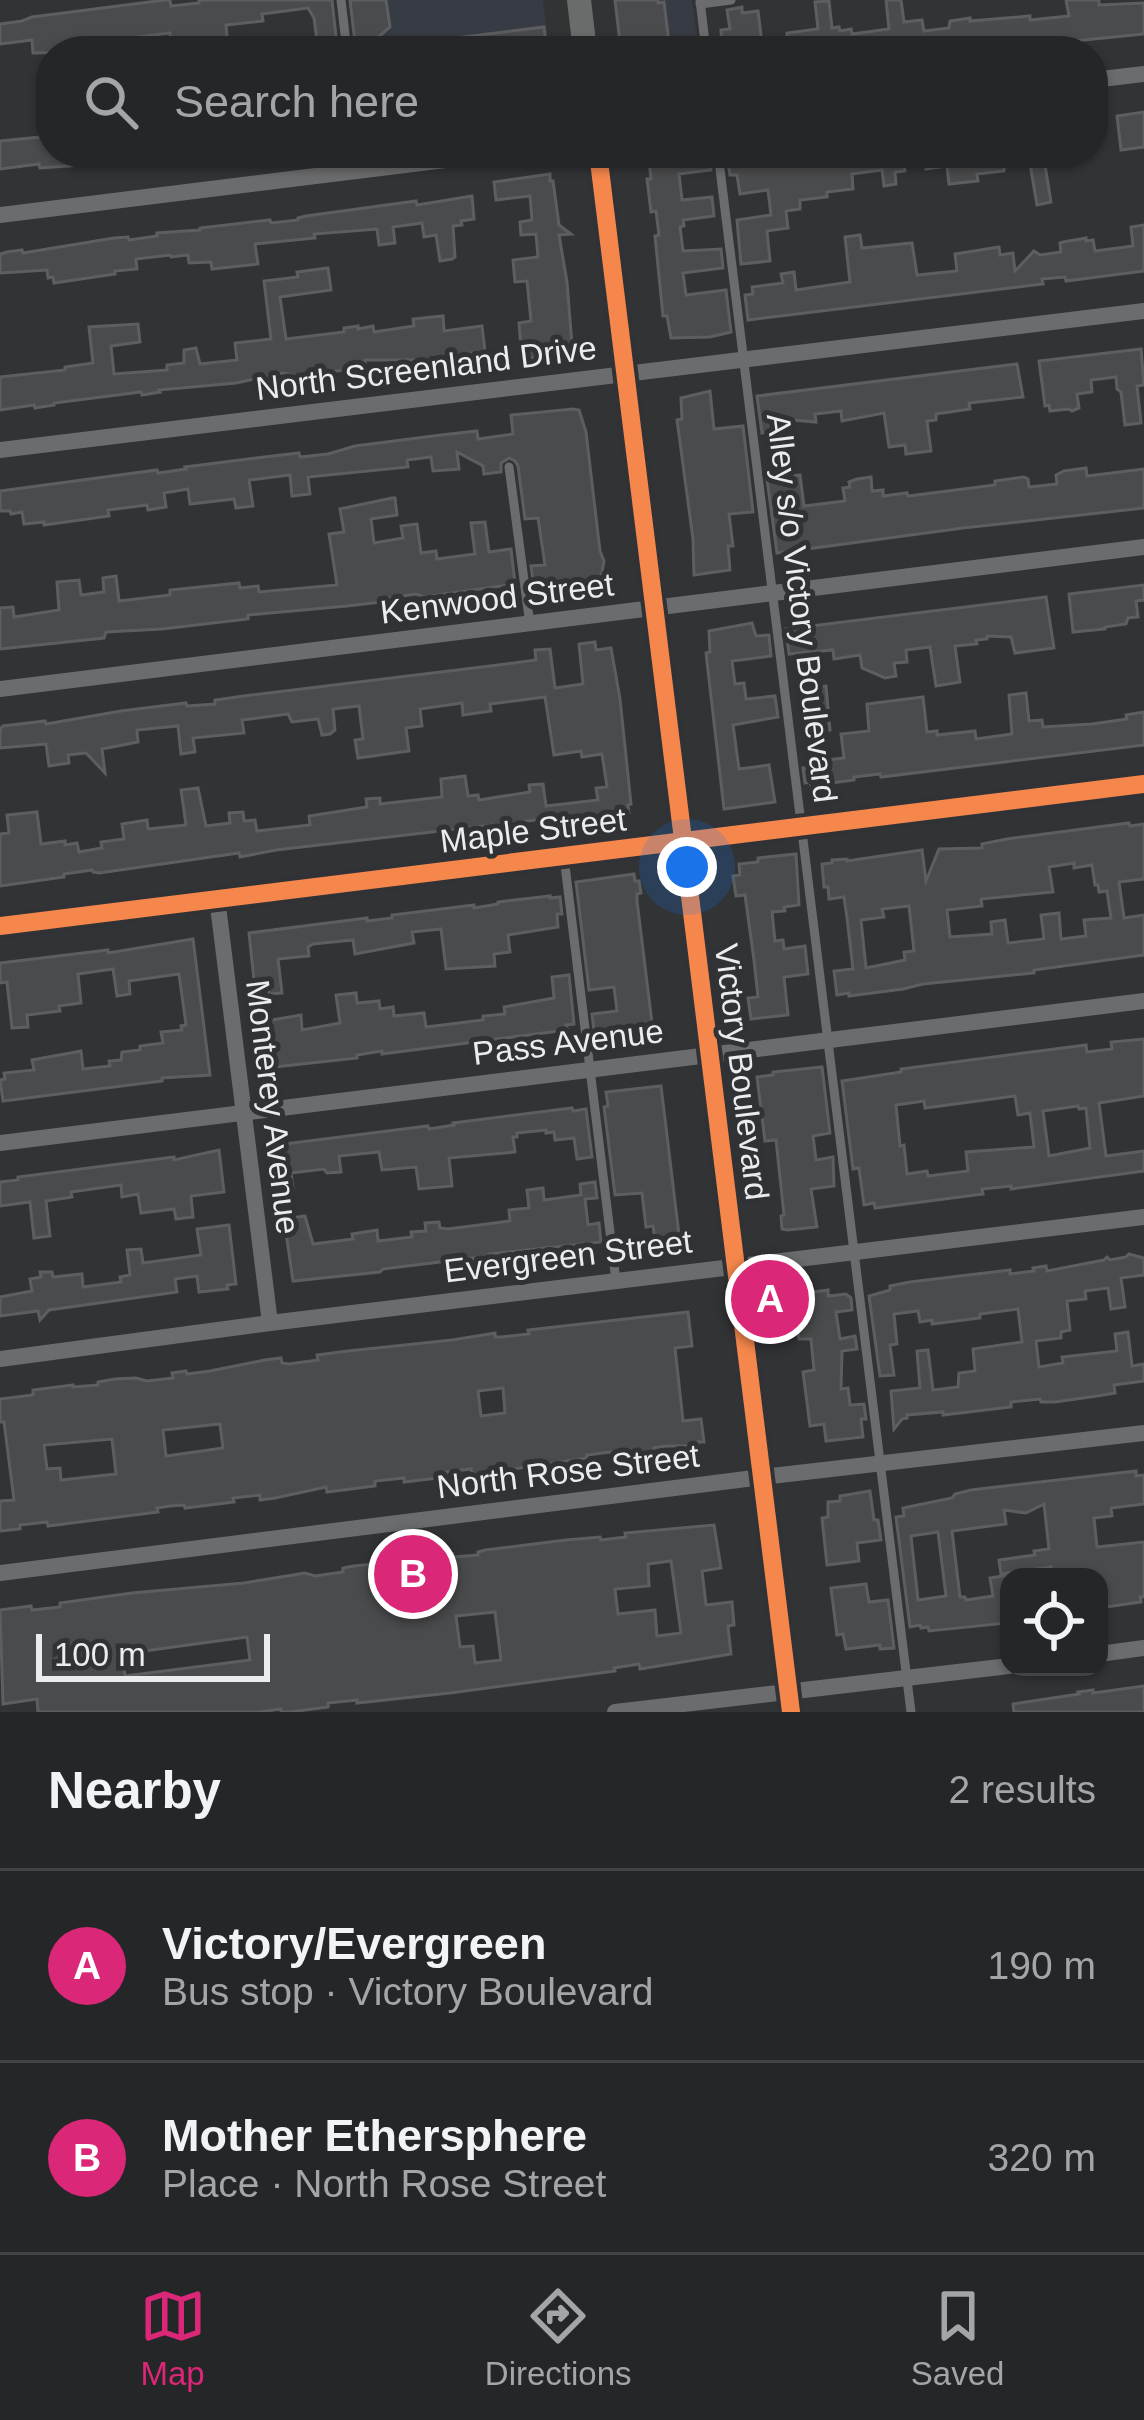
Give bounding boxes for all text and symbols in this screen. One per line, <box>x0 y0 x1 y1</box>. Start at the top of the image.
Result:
search box <box>36 36 1108 168</box>
icon: search <box>78 69 144 135</box>
text: Search here <box>174 76 419 127</box>
street label: North Screenland Drive <box>254 329 598 407</box>
street label: Alley s/o Victory Boulevard <box>760 411 844 805</box>
street label: Kenwood Street <box>378 565 616 631</box>
street label: Maple Street <box>438 800 628 860</box>
your location <box>657 837 717 897</box>
street label: Victory Boulevard <box>708 942 776 1202</box>
street label: Monterey Avenue <box>239 978 307 1236</box>
street label: Pass Avenue <box>470 1012 666 1072</box>
street label: Evergreen Street <box>442 1222 694 1290</box>
pin: A <box>731 1254 809 1344</box>
street label: North Rose Street <box>435 1437 701 1505</box>
pin: B <box>374 1529 452 1619</box>
map controls <box>1000 1568 1108 1676</box>
button: locate <box>1000 1568 1108 1676</box>
scale bar <box>36 1628 270 1681</box>
text: 100 m <box>54 1636 146 1673</box>
text: Nearby <box>48 1762 221 1819</box>
text: 2 results <box>949 1768 1096 1811</box>
text: Victory/Evergreen <box>162 1918 546 1969</box>
text: A <box>73 1944 101 1987</box>
text: 190 m <box>988 1944 1096 1987</box>
text: Bus stop · Victory Boulevard <box>162 1970 653 2013</box>
text: Mother Ethersphere <box>162 2110 587 2161</box>
text: B <box>73 2136 101 2179</box>
text: 320 m <box>988 2136 1096 2179</box>
text: Place · North Rose Street <box>162 2162 606 2205</box>
tab: Map <box>140 2283 206 2393</box>
tab: Directions <box>485 2283 632 2393</box>
tab: Saved <box>911 2283 1004 2393</box>

